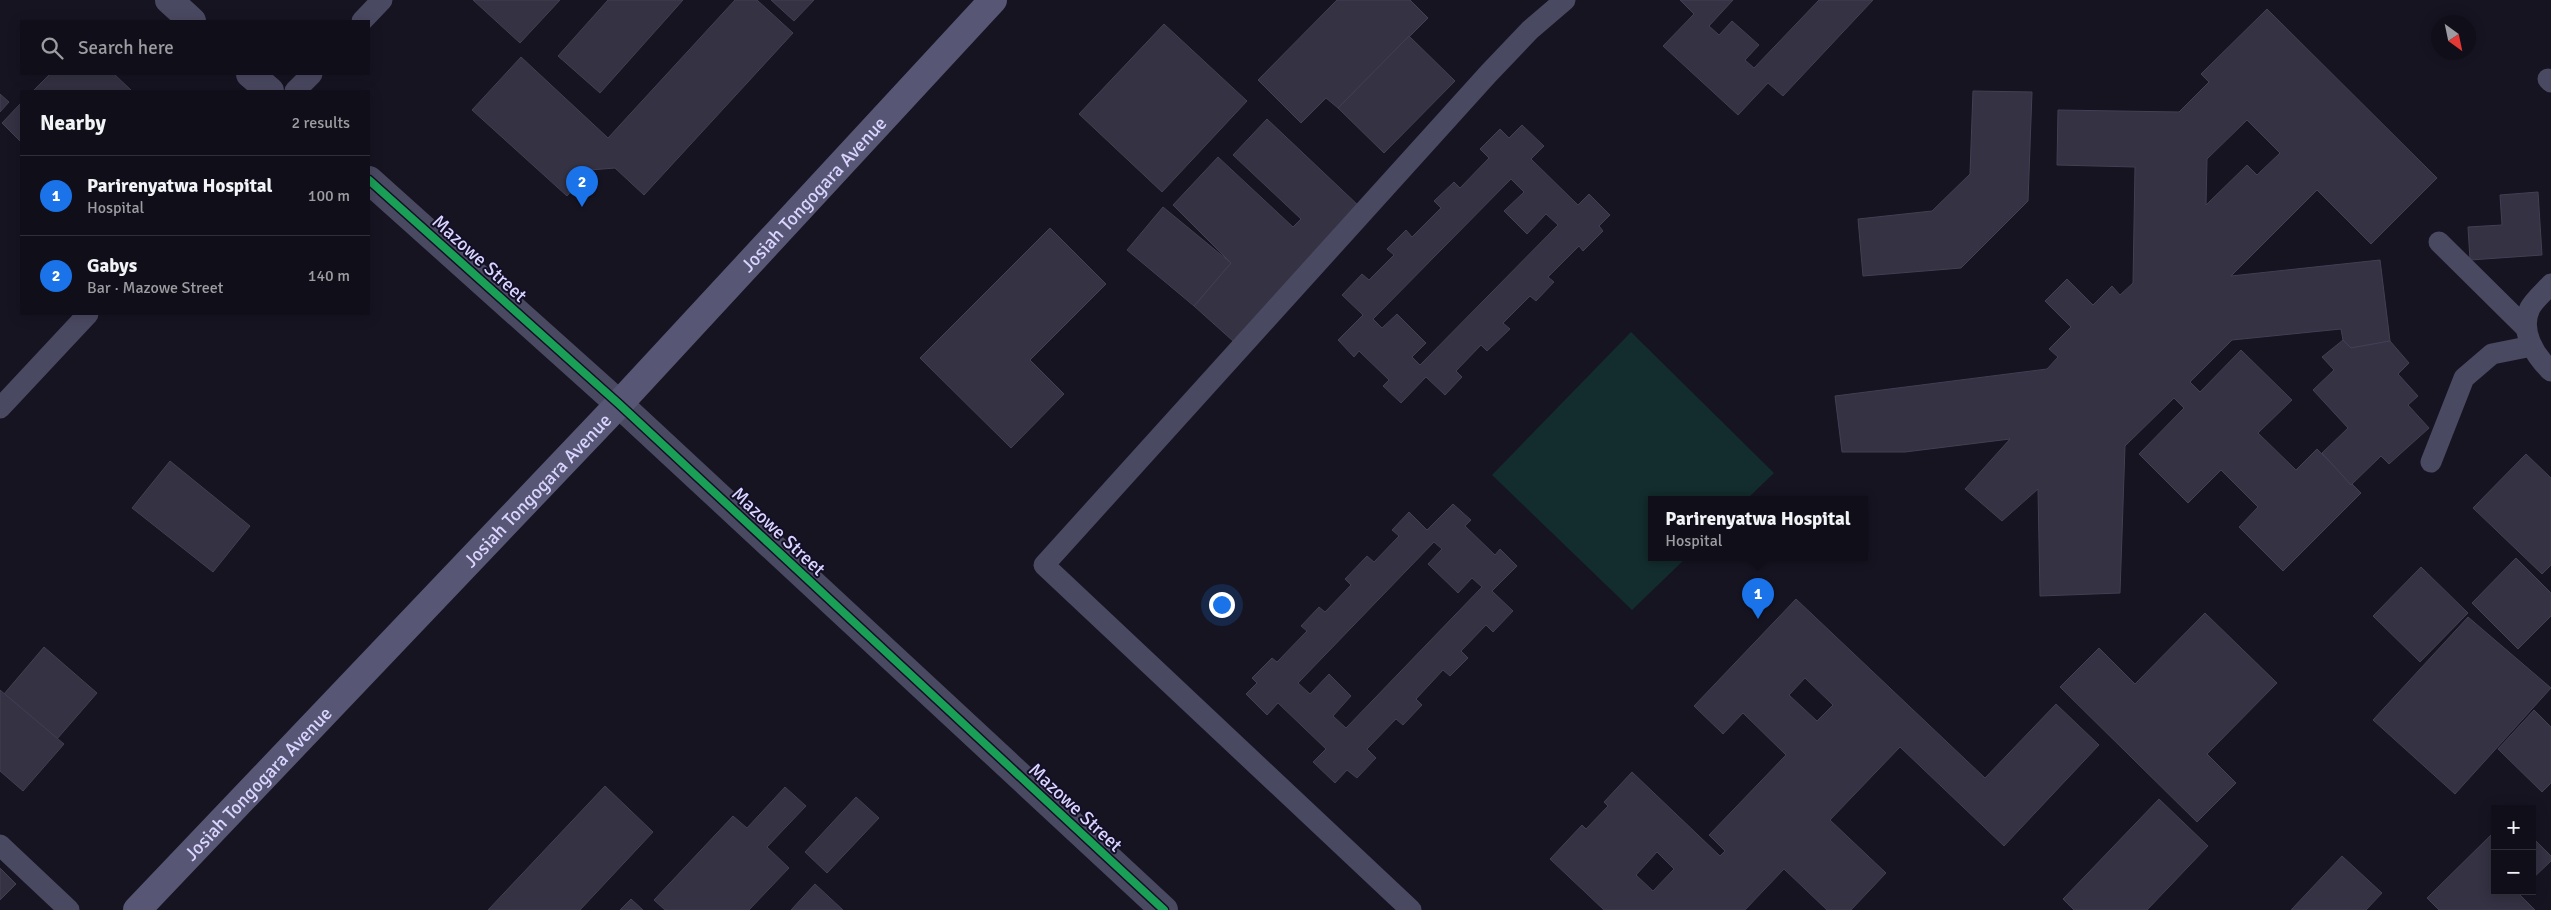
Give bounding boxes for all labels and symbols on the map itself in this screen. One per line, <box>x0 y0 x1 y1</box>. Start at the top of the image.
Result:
north arrow <box>2431 15 2476 60</box>
street label: Josiah Tongogara Avenue <box>736 112 892 278</box>
pin: 2 <box>566 166 598 207</box>
street label: Mazowe Street <box>427 210 532 308</box>
street label: Josiah Tongogara Avenue <box>459 409 617 573</box>
street label: Mazowe Street <box>726 482 830 582</box>
pin: 1 <box>1742 578 1774 619</box>
your location <box>1209 592 1235 618</box>
street label: Josiah Tongogara Avenue <box>179 702 337 866</box>
street label: Mazowe Street <box>1023 758 1127 858</box>

